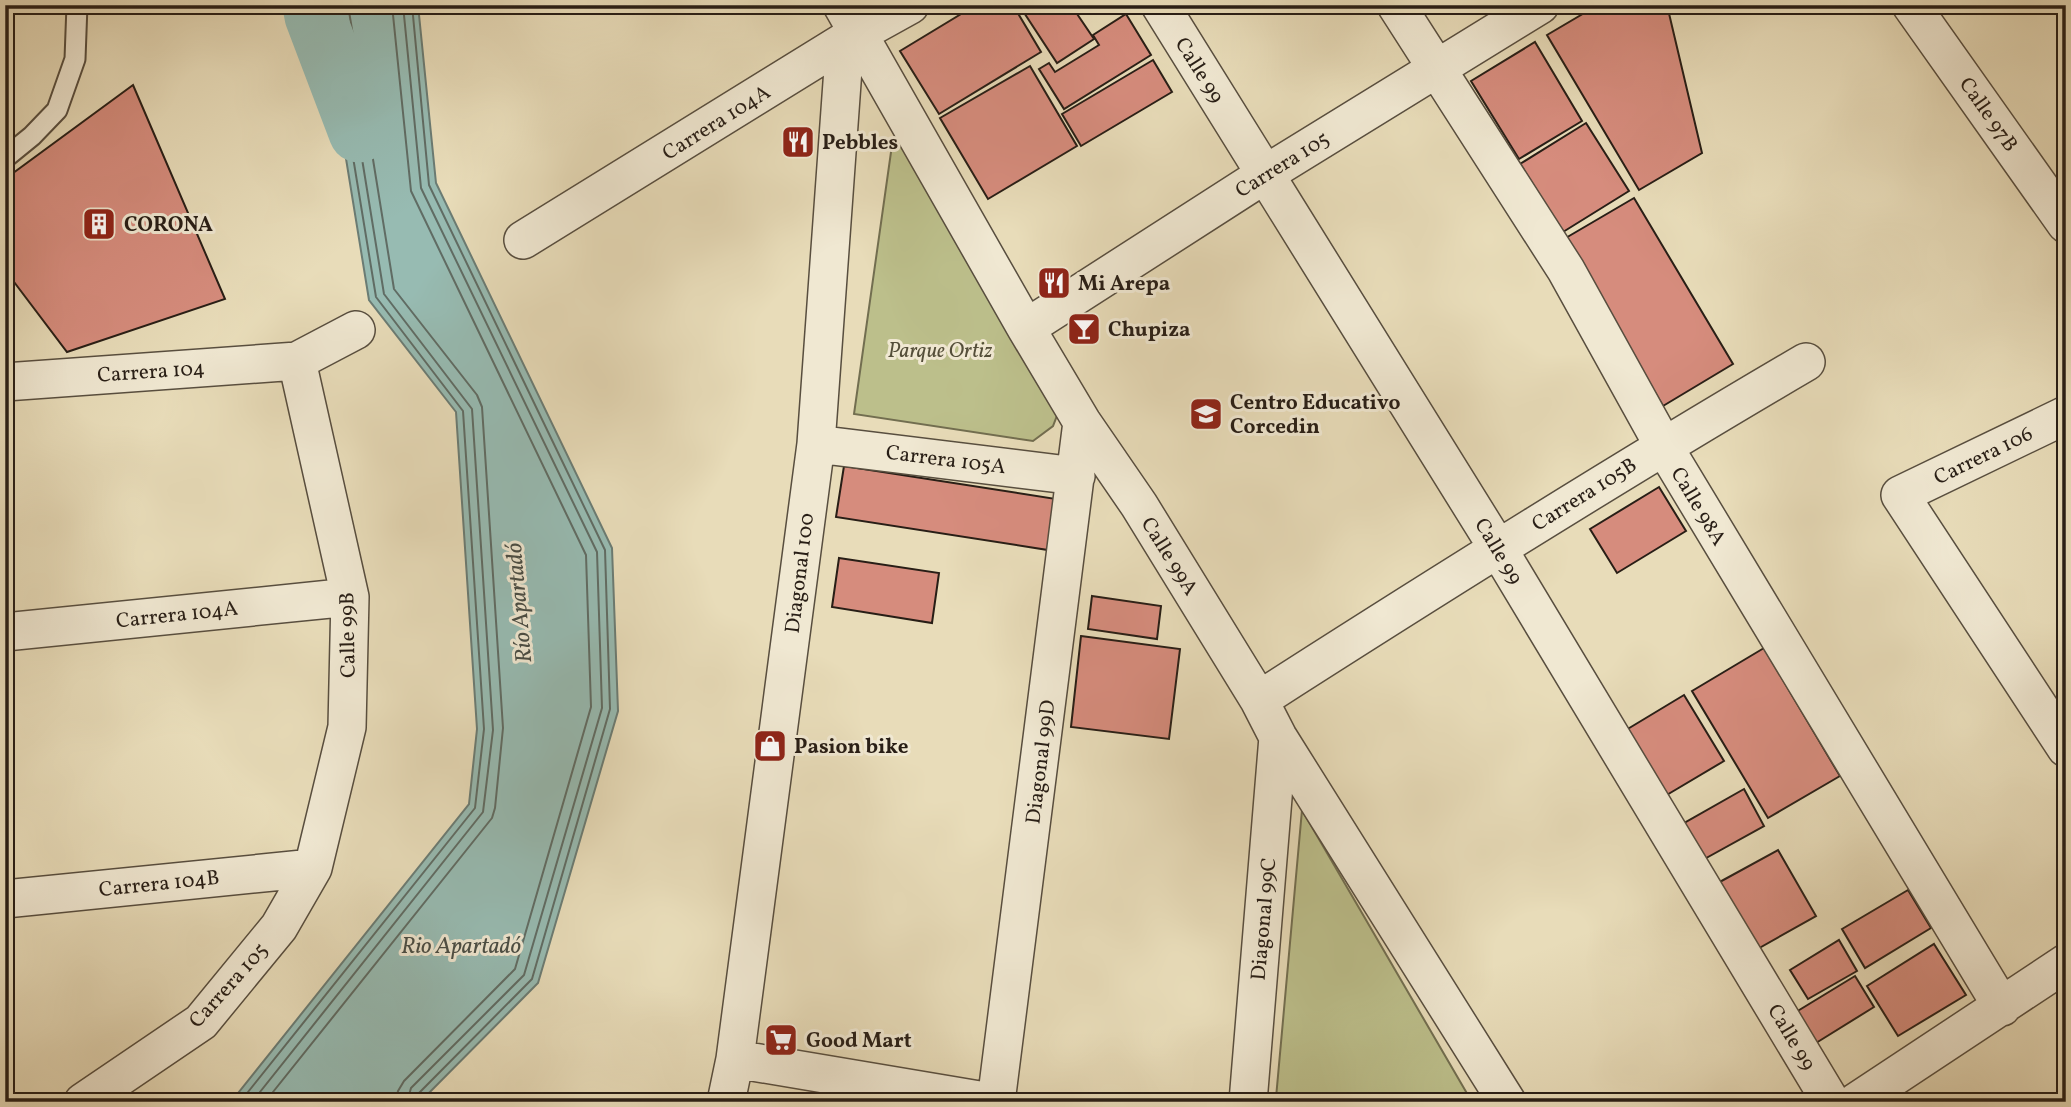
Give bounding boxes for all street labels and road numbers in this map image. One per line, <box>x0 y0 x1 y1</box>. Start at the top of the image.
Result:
street label: Calle 99 <box>1167 32 1230 109</box>
street label: Calle 97B <box>1951 72 2024 158</box>
street label: Carrera 104A <box>657 78 777 168</box>
street label: Carrera 105 <box>1230 125 1335 206</box>
street label: Carrera 104 <box>96 354 206 391</box>
street label: Carrera 106 <box>1929 420 2038 493</box>
street label: Carrera 105A <box>884 439 1008 482</box>
street label: Carrera 105B <box>1527 451 1643 539</box>
street label: Calle 98A <box>1663 462 1733 552</box>
street label: Diagonal 100 <box>779 511 822 635</box>
street label: Calle 99A <box>1133 512 1204 602</box>
street label: Calle 99 <box>1467 513 1529 591</box>
street label: Calle 99B <box>333 592 364 678</box>
street label: Carrera 104A <box>115 595 240 636</box>
street label: Diagonal 99D <box>1019 698 1063 826</box>
street label: Diagonal 99C <box>1245 856 1284 982</box>
street label: Carrera 104B <box>97 864 221 905</box>
street label: Carrera 105 <box>183 937 275 1035</box>
street label: Calle 99 <box>1760 999 1822 1077</box>

